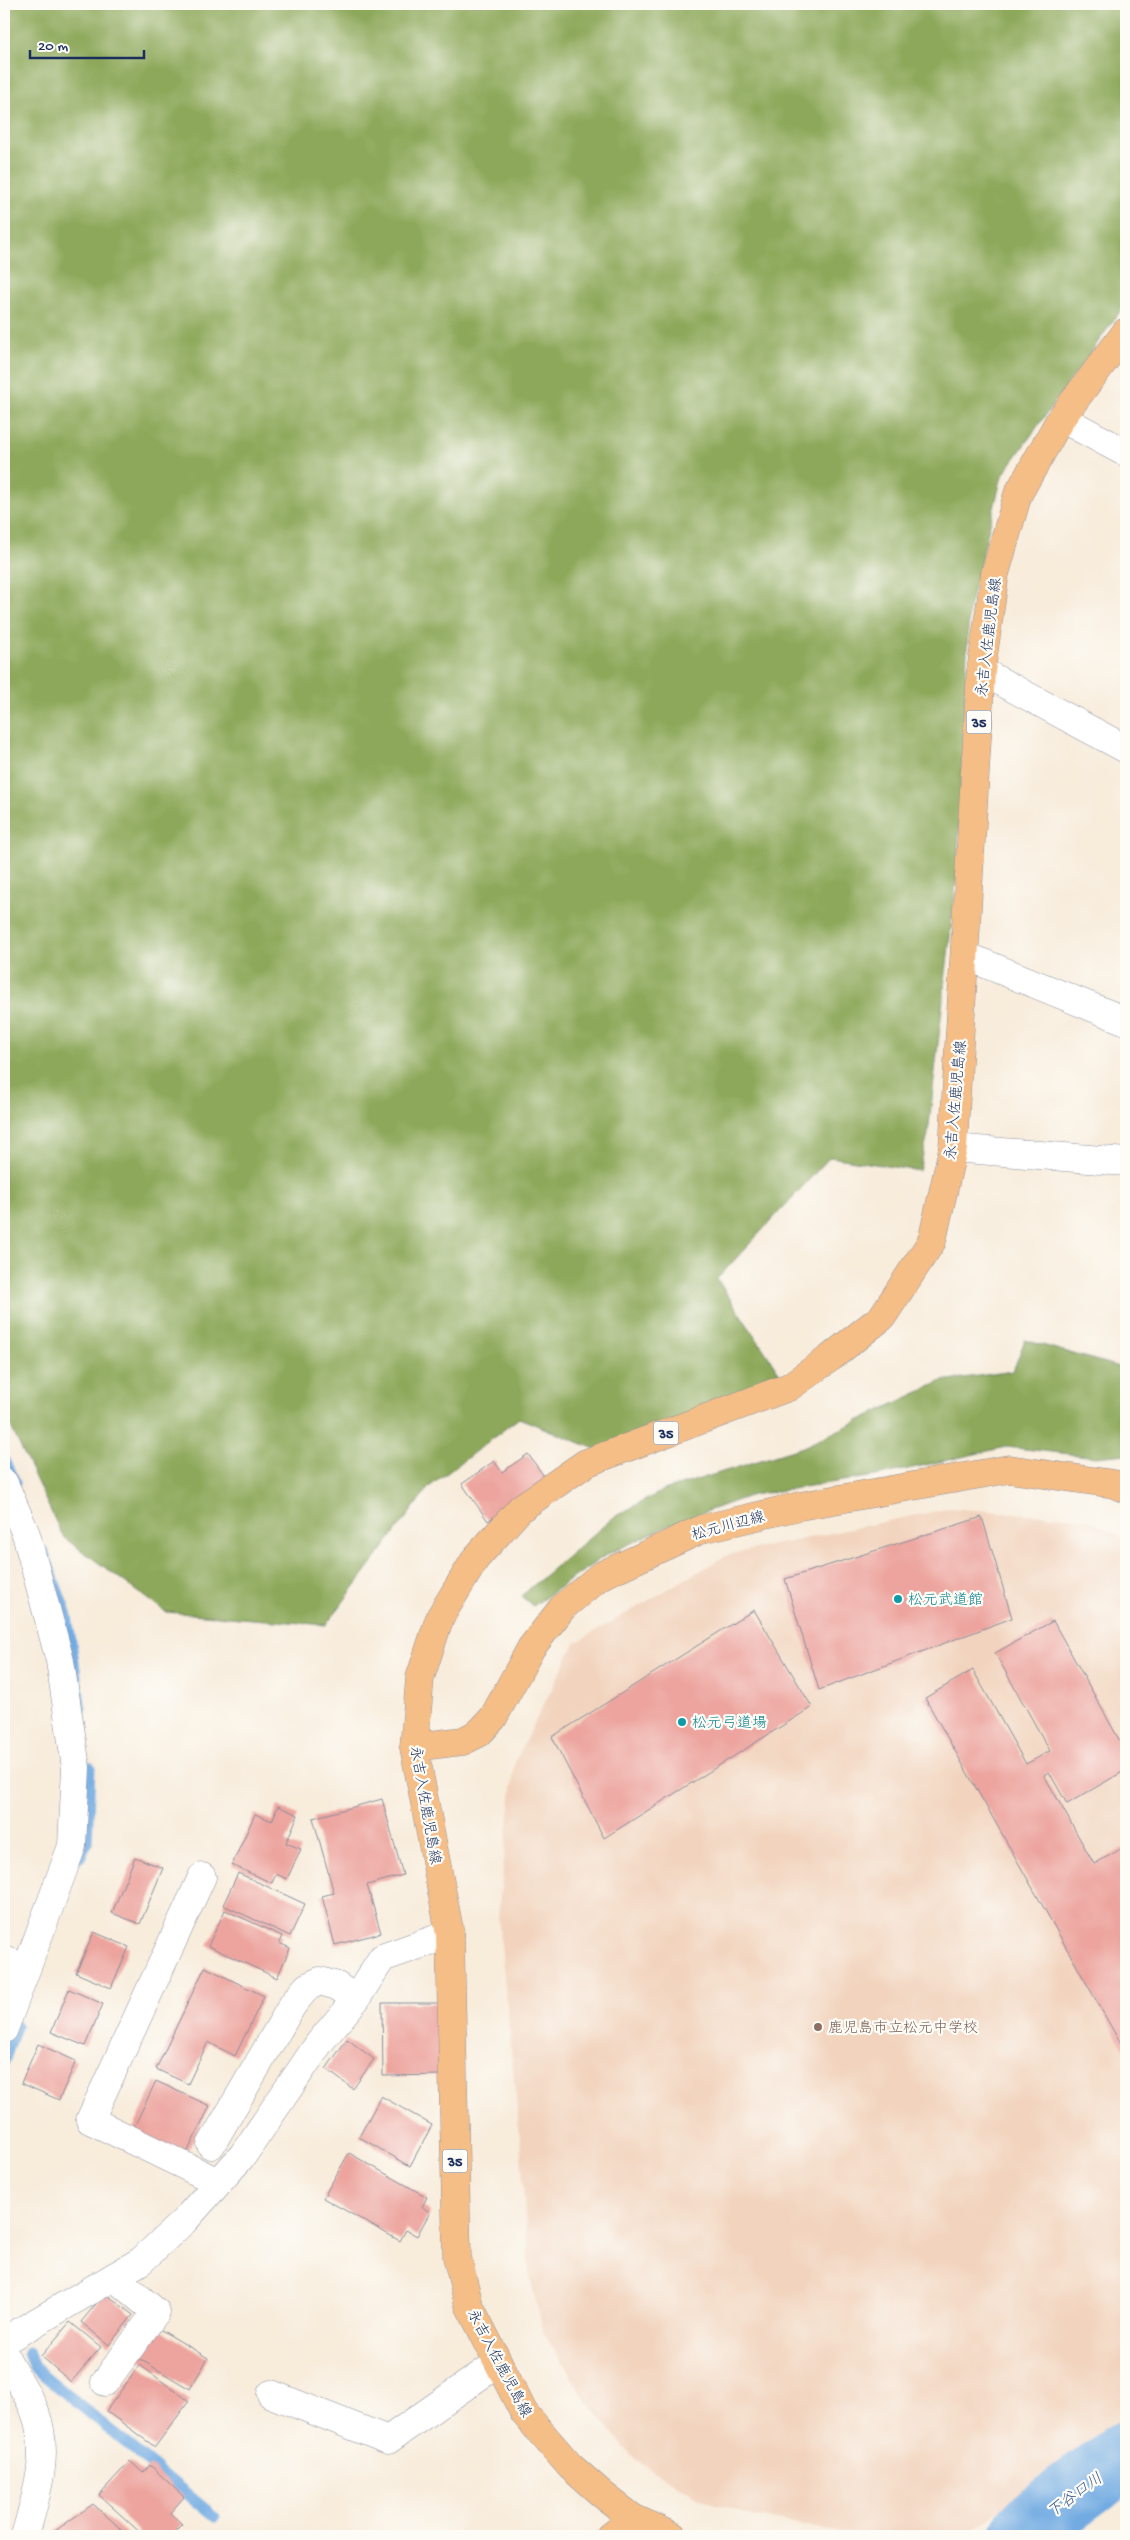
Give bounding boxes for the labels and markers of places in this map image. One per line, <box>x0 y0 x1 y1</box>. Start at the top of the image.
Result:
place label: 松元武道館 <box>908 1591 983 1610</box>
marker: 松元武道館 <box>892 1593 904 1605</box>
place label: 松元弓道場 <box>692 1715 767 1733</box>
marker: 松元弓道場 <box>676 1716 688 1728</box>
place label: 鹿児島市立松元中学校 <box>828 2019 978 2038</box>
marker: 鹿児島市立松元中学校 <box>812 2021 824 2033</box>

